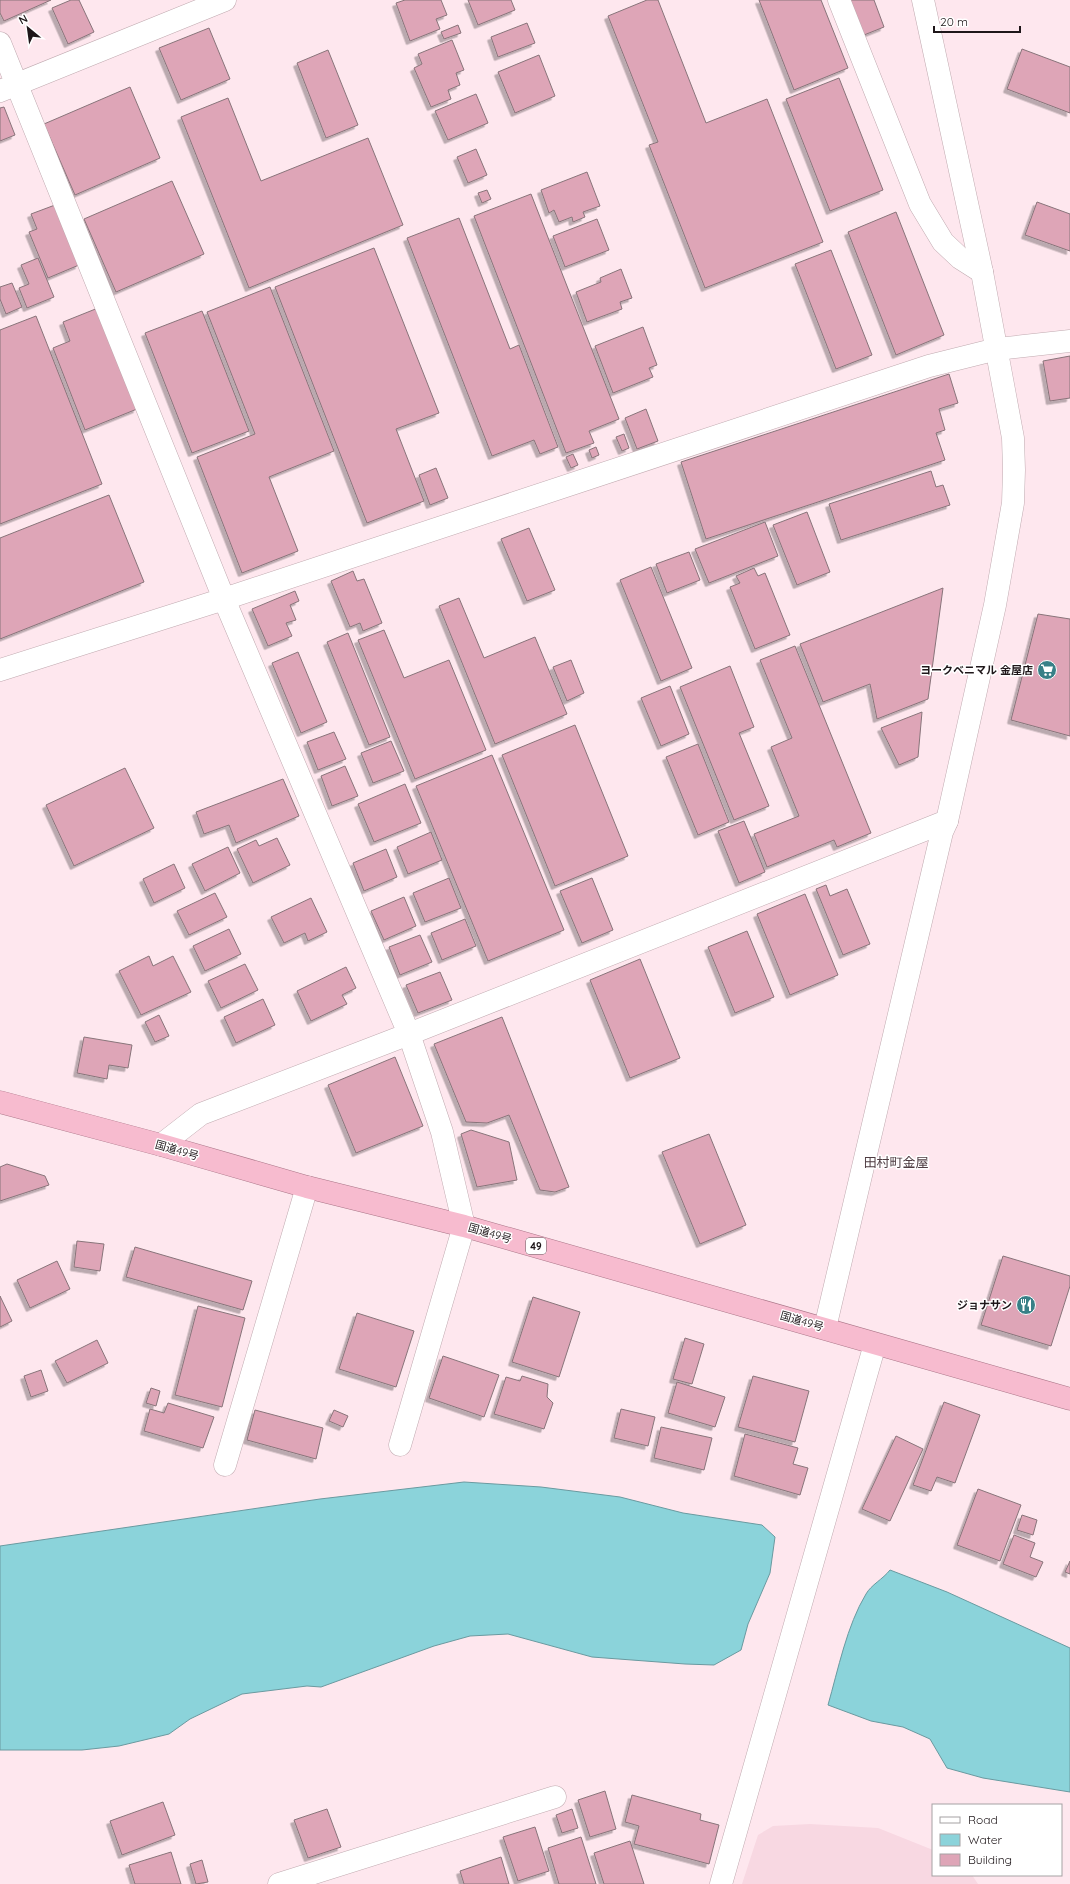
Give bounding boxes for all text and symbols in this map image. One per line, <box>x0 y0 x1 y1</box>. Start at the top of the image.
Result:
north arrow <box>8 8 48 48</box>
scale bar <box>934 8 1020 34</box>
text: N <box>16 11 30 27</box>
text: 20 m <box>940 14 968 29</box>
supermarket icon: ヨークベニマル 金屋店 <box>1036 659 1058 681</box>
place label: ヨークベニマル 金屋店 <box>920 663 1033 677</box>
street label: 国道49号 <box>154 1137 200 1163</box>
district label: 田村町金屋 <box>863 1154 929 1170</box>
street label: 国道49号 <box>467 1220 513 1246</box>
road number: 49 <box>526 1238 546 1254</box>
restaurant icon: ジョナサン <box>1015 1294 1037 1316</box>
place label: ジョナサン <box>957 1298 1012 1312</box>
street label: 国道49号 <box>779 1308 825 1334</box>
legend <box>932 1804 1062 1876</box>
text: Road <box>968 1812 998 1827</box>
text: Water <box>968 1832 1003 1847</box>
text: Building <box>968 1852 1012 1867</box>

